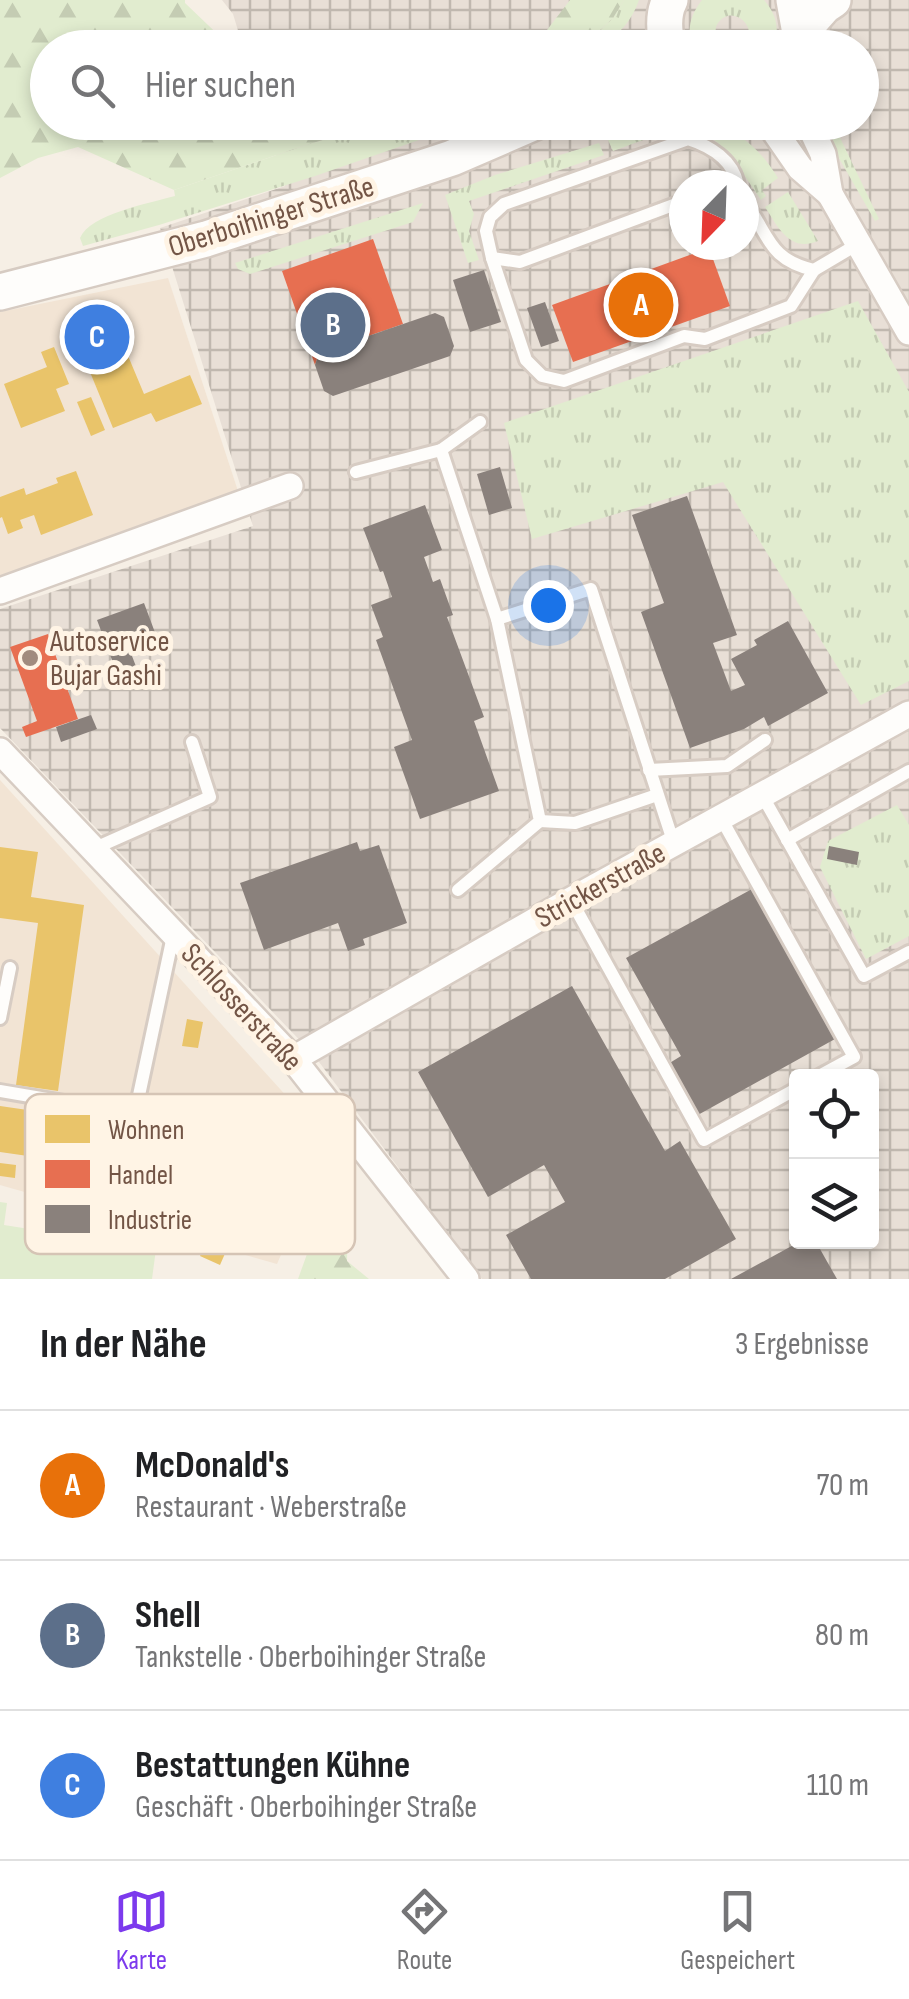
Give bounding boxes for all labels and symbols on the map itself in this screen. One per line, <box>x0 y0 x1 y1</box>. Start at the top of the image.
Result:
street label: Oberboihinger Straße <box>164 169 379 265</box>
north arrow <box>669 170 759 260</box>
pin: A <box>608 268 674 342</box>
pin: B <box>300 288 366 362</box>
pin: C <box>64 300 130 374</box>
your location <box>523 580 574 631</box>
place label: Autoservice Bujar Gashi <box>49 624 170 694</box>
marker: Autoservice Bujar Gashi <box>19 647 41 669</box>
street label: Strickerstraße <box>529 835 672 936</box>
street label: Schlosserstraße <box>173 936 309 1079</box>
legend <box>25 1094 355 1254</box>
text: Wohnen <box>108 1114 185 1147</box>
text: Handel <box>108 1159 173 1192</box>
text: Industrie <box>108 1204 192 1237</box>

